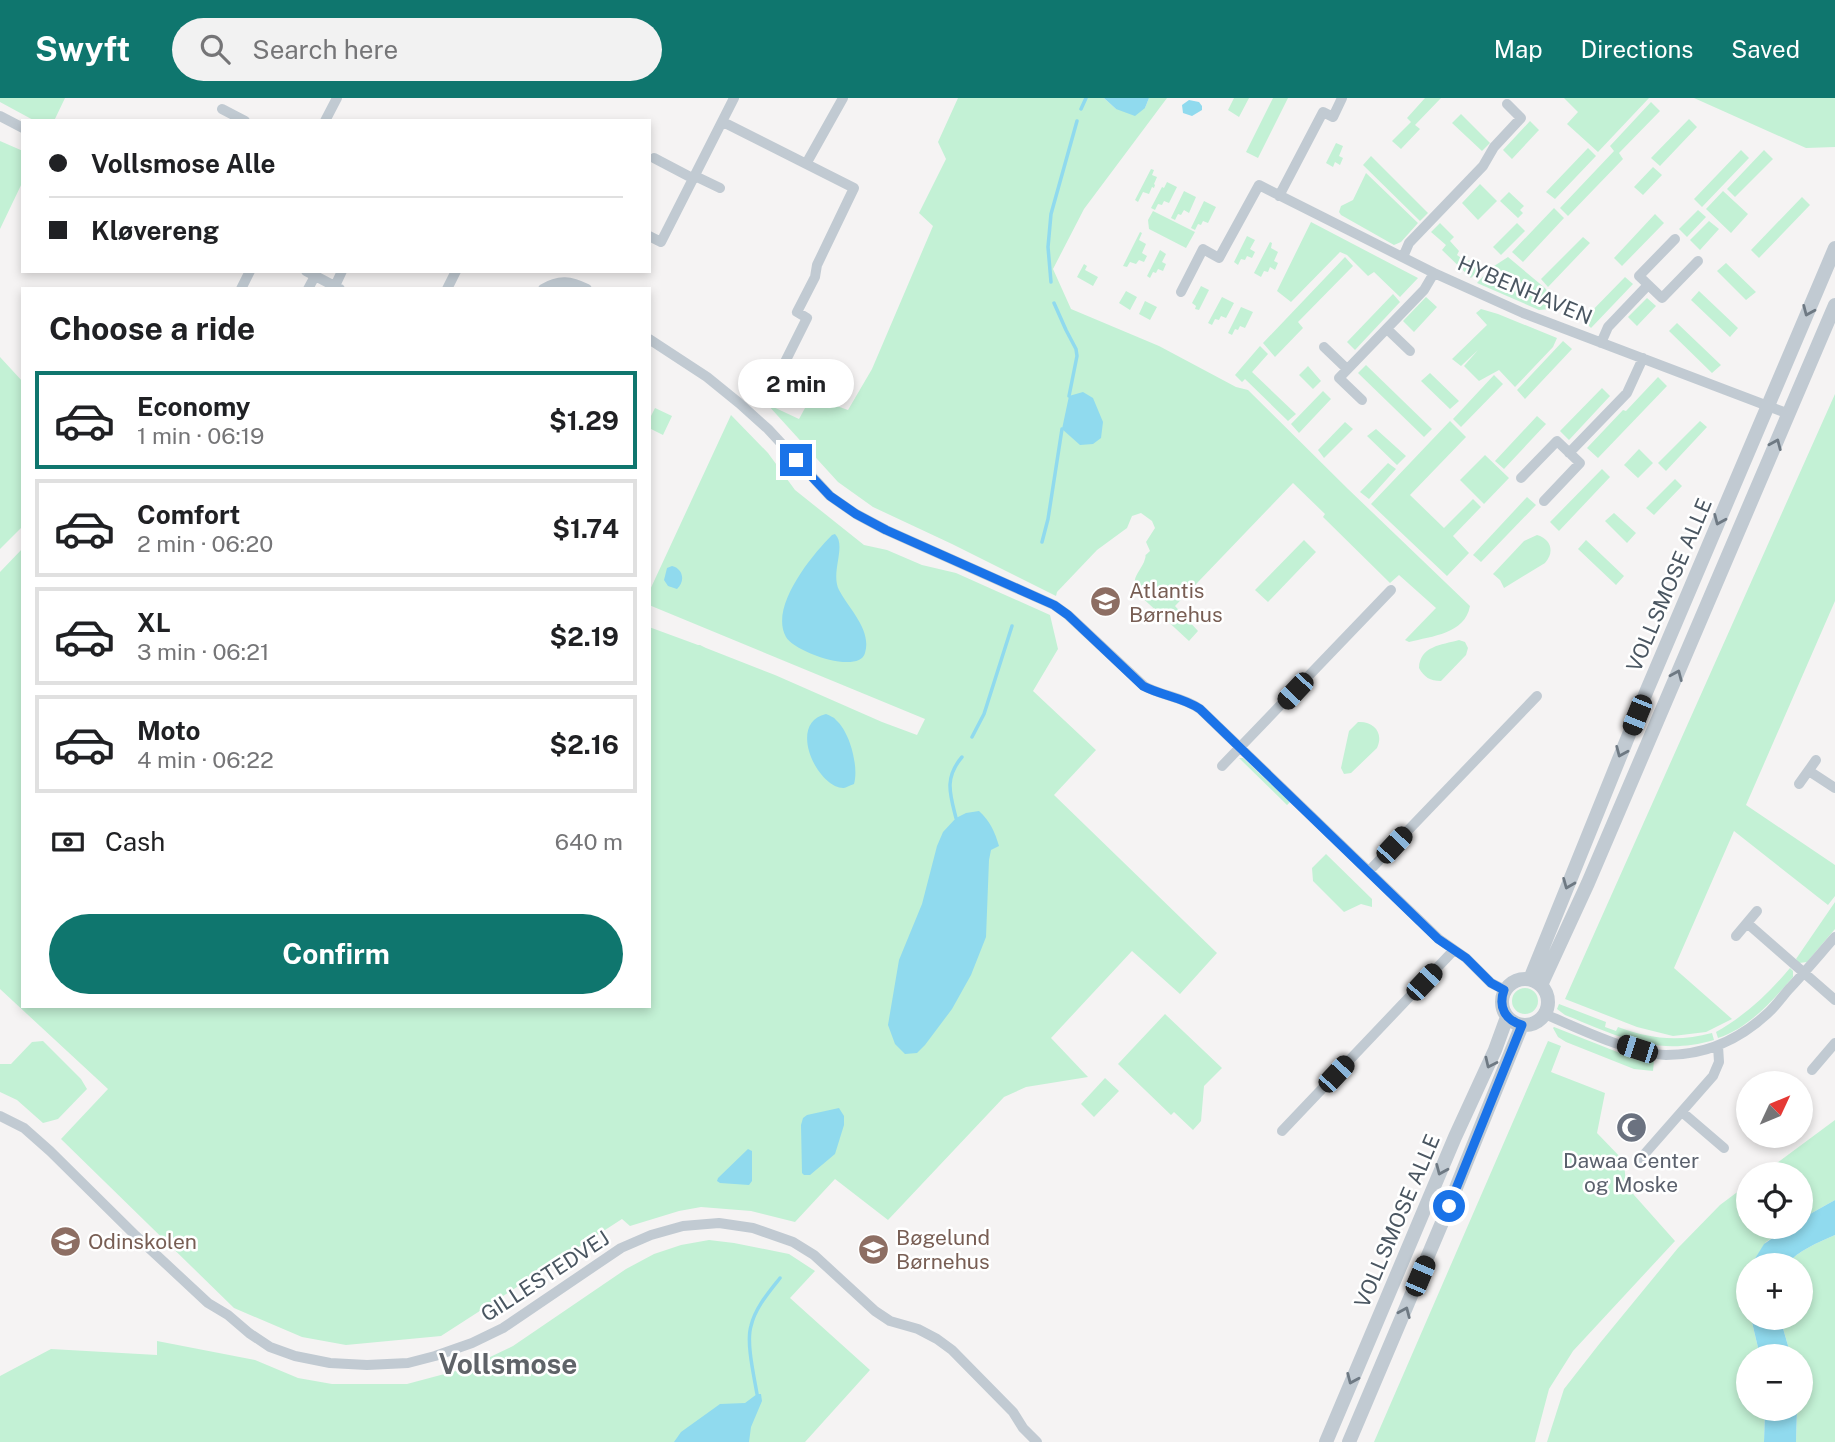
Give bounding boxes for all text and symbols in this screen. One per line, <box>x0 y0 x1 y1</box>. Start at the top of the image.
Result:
search box <box>172 18 662 81</box>
text: Swyft <box>35 30 130 68</box>
icon: search <box>196 30 234 68</box>
text: Search here <box>252 34 398 65</box>
text: Map <box>1494 35 1543 63</box>
text: Directions <box>1581 35 1693 63</box>
text: Saved <box>1731 35 1800 63</box>
text: Vollsmose Alle <box>91 148 275 179</box>
text: Kløvereng <box>91 215 219 246</box>
street label: HYBENHAVEN <box>1454 250 1596 330</box>
one-way arrow <box>1802 303 1816 316</box>
text: Choose a ride <box>49 310 255 347</box>
callout: 2 min <box>738 358 854 408</box>
text: 2 min <box>766 370 826 397</box>
icon: car <box>53 389 116 452</box>
text: Economy <box>137 391 250 422</box>
text: $1.29 <box>549 405 619 436</box>
text: 1 min · 06:19 <box>137 422 264 449</box>
one-way arrow <box>1768 438 1782 450</box>
route end <box>780 444 812 476</box>
street label: VOLLSMOSE ALLE <box>1621 494 1717 676</box>
icon: car <box>53 497 116 560</box>
text: Comfort <box>137 499 240 530</box>
text: $1.74 <box>552 513 619 544</box>
one-way arrow <box>1713 513 1727 525</box>
text: 2 min · 06:20 <box>137 530 273 557</box>
place label: Atlantis Børnehus <box>1129 578 1223 627</box>
school or university icon: Atlantis Børnehus <box>1089 585 1123 619</box>
icon: car <box>53 605 116 668</box>
text: XL <box>137 607 171 638</box>
text: $2.19 <box>550 621 619 652</box>
text: 3 min · 06:21 <box>137 638 269 665</box>
car <box>1273 668 1318 714</box>
one-way arrow <box>1669 670 1683 682</box>
car <box>1620 692 1655 738</box>
icon: car <box>53 713 116 776</box>
text: Moto <box>137 715 200 746</box>
text: $2.16 <box>549 729 619 760</box>
one-way arrow <box>1615 745 1629 758</box>
text: 4 min · 06:22 <box>137 746 274 773</box>
car <box>1372 822 1417 868</box>
icon: cash <box>49 823 87 861</box>
text: Cash <box>105 826 165 857</box>
text: 640 m <box>555 828 623 855</box>
one-way arrow <box>1562 877 1576 889</box>
button: Confirm <box>49 914 623 994</box>
car <box>1402 959 1447 1005</box>
car <box>1614 1033 1661 1065</box>
car <box>1314 1051 1359 1097</box>
one-way arrow <box>1484 1056 1498 1068</box>
north arrow <box>1736 1071 1813 1148</box>
map controls <box>1736 1071 1813 1421</box>
mosque icon: Dawaa Center og Moske <box>1614 1111 1648 1145</box>
street label: VOLLSMOSE ALLE <box>1349 1130 1445 1312</box>
place label: Dawaa Center og Moske <box>1563 1148 1699 1197</box>
button: locate <box>1736 1162 1813 1239</box>
one-way arrow <box>1436 1163 1450 1175</box>
route start <box>1433 1190 1465 1222</box>
school or university icon: Odinskolen <box>48 1224 82 1258</box>
street label: GILLESTEDVEJ <box>476 1225 614 1327</box>
place label: Bøgelund Børnehus <box>896 1225 990 1274</box>
place label: Odinskolen <box>88 1229 197 1254</box>
school or university icon: Bøgelund Børnehus <box>856 1232 890 1266</box>
car <box>1403 1253 1438 1299</box>
button: + <box>1736 1253 1813 1330</box>
one-way arrow <box>1396 1306 1410 1318</box>
button: − <box>1736 1344 1813 1421</box>
district label: Vollsmose <box>439 1347 577 1380</box>
one-way arrow <box>1346 1372 1360 1385</box>

